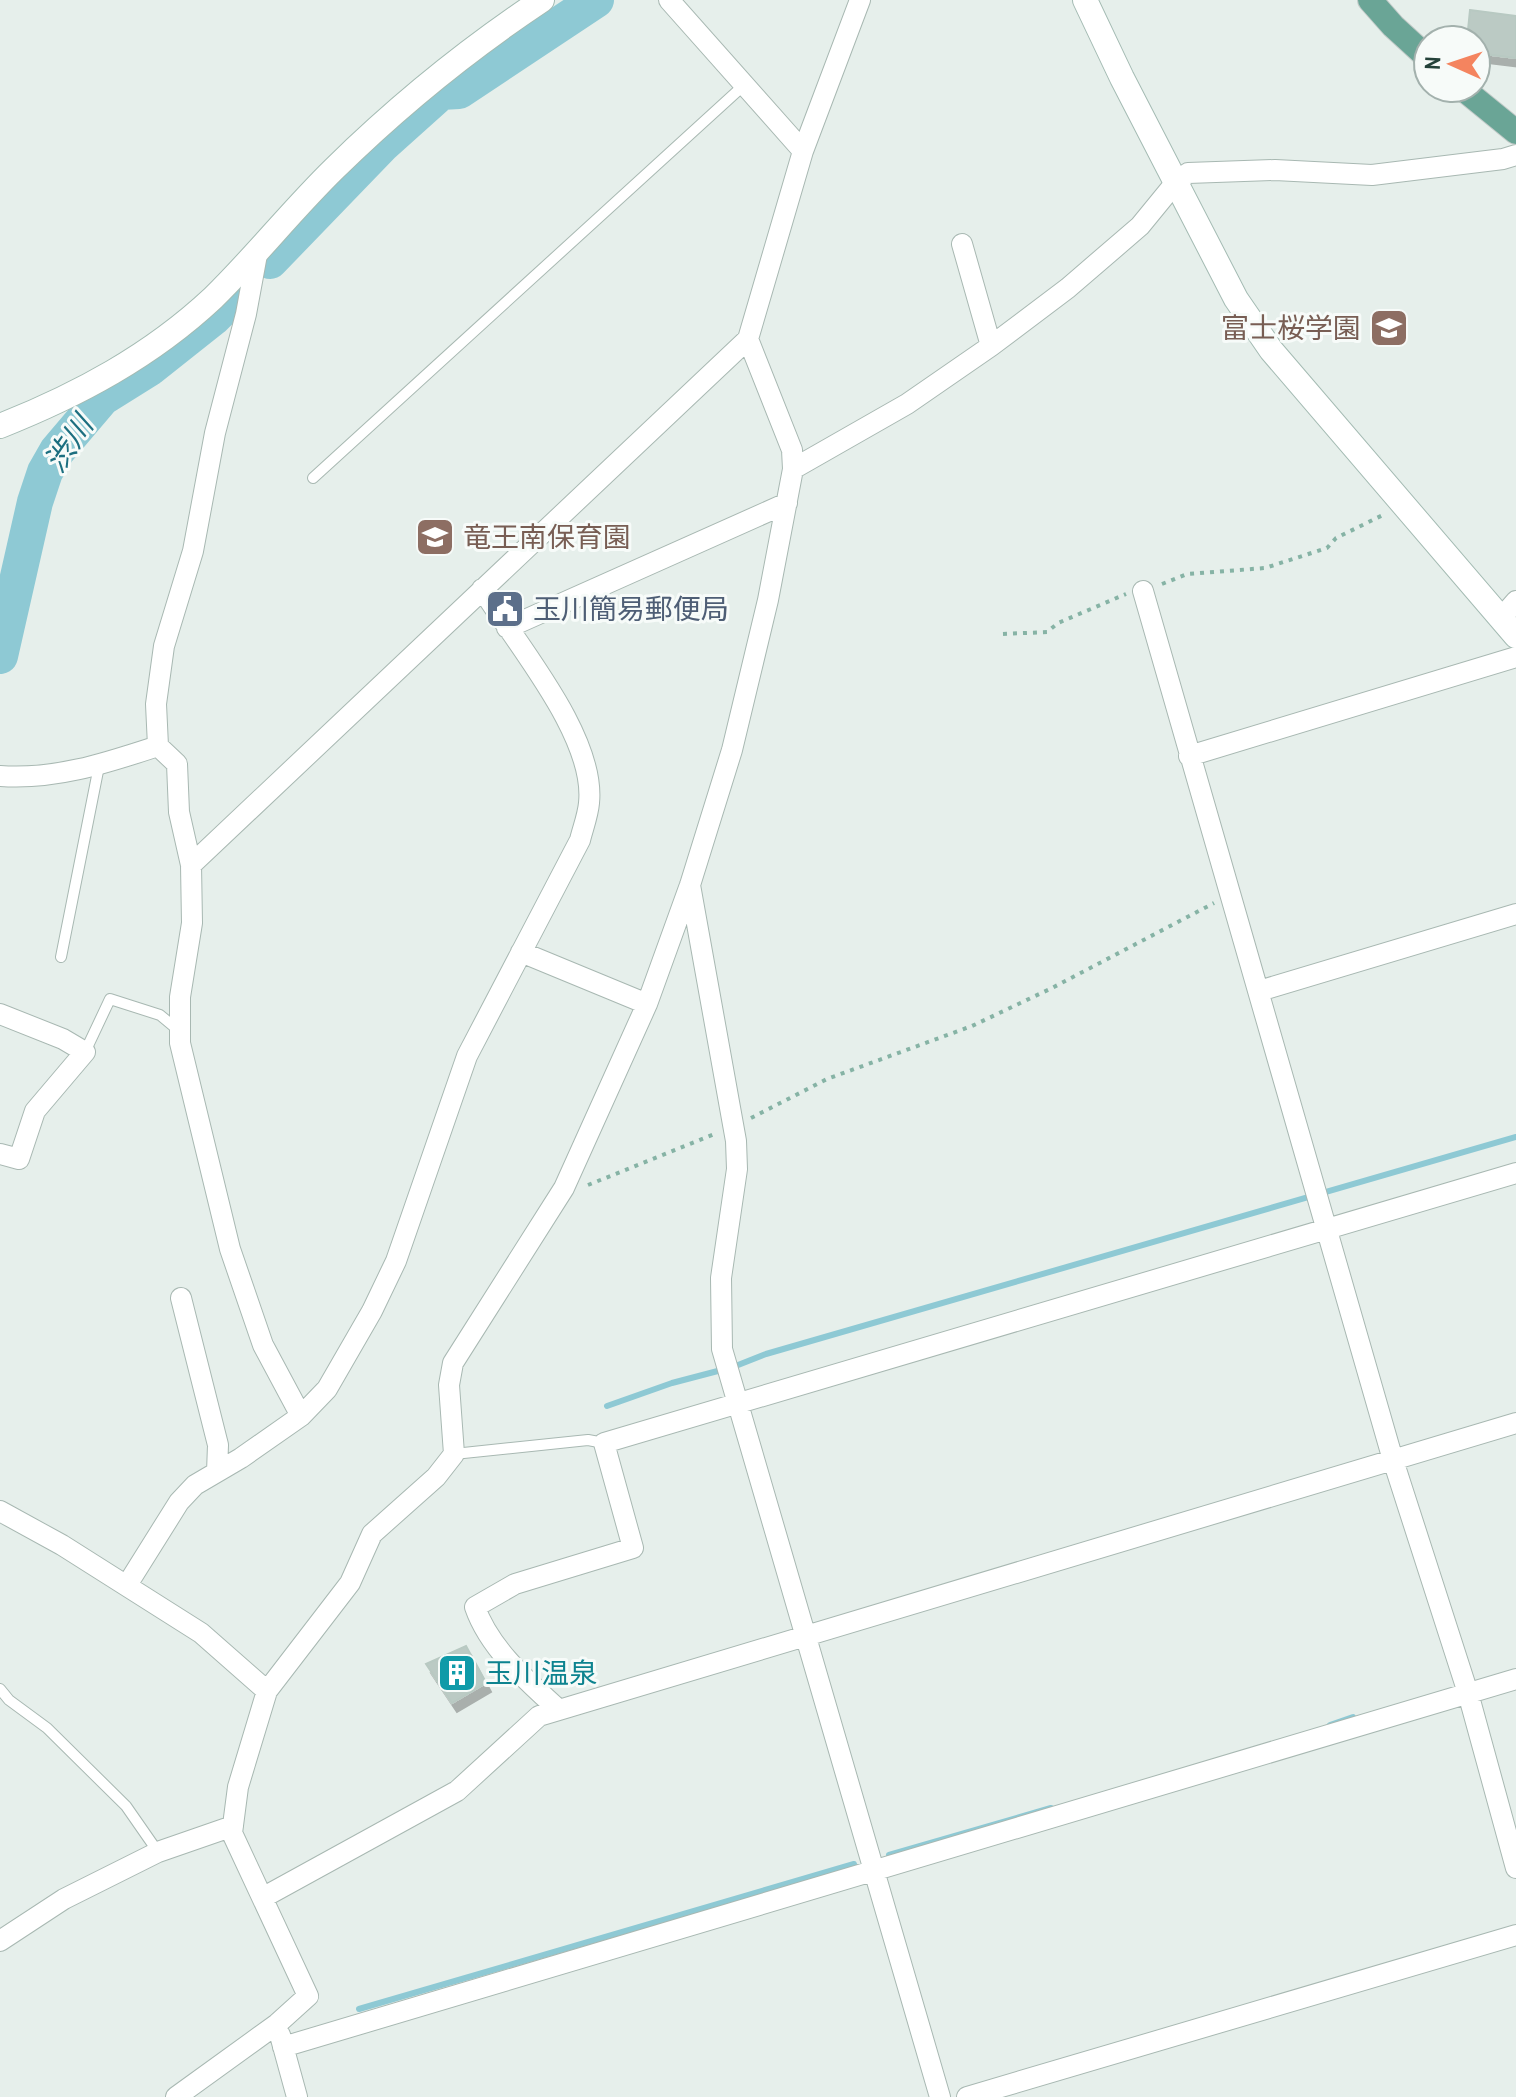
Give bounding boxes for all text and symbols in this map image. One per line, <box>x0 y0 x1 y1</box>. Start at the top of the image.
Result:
north arrow <box>1412 24 1492 104</box>
text: N <box>1417 56 1447 70</box>
school or university icon: 富士桜学園 <box>1368 307 1410 349</box>
place label: 富士桜学園 <box>1221 309 1361 347</box>
water label: 渋川 <box>35 405 103 479</box>
school or university icon: 竜王南保育園 <box>414 516 456 558</box>
place label: 竜王南保育園 <box>463 518 631 556</box>
public building icon: 玉川簡易郵便局 <box>484 588 526 630</box>
place label: 玉川簡易郵便局 <box>533 590 729 628</box>
building icon: 玉川温泉 <box>436 1652 478 1694</box>
place label: 玉川温泉 <box>485 1654 597 1692</box>

